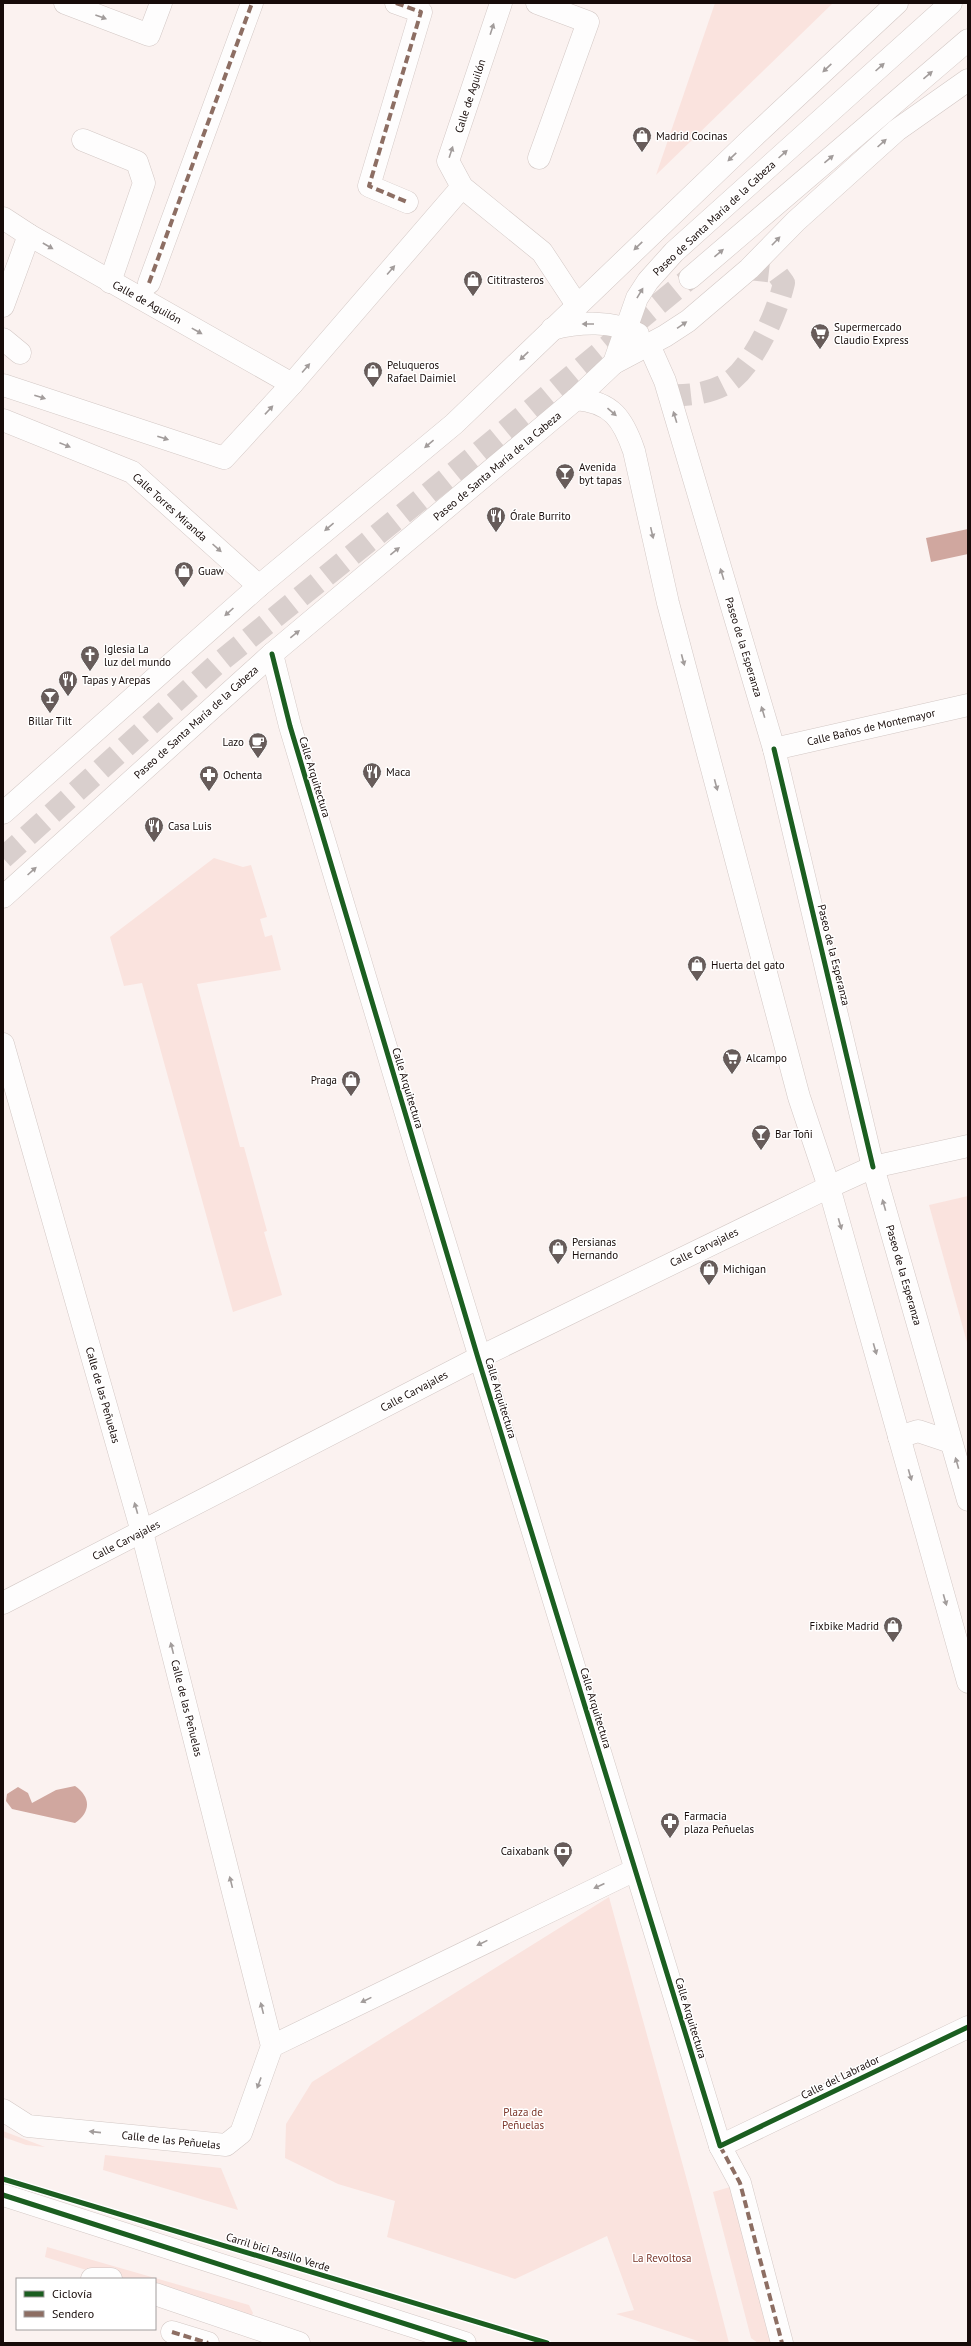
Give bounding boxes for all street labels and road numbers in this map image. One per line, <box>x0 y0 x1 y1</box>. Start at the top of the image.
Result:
street label: Calle de Aguilón <box>451 57 489 135</box>
street label: Paseo de Santa María de la Cabeza <box>650 157 778 279</box>
street label: Calle de Aguilón <box>110 277 184 327</box>
street label: Paseo de Santa María de la Cabeza <box>430 408 564 524</box>
street label: Calle Torres Miranda <box>130 470 210 544</box>
street label: Paseo de la Esperanza <box>722 595 766 699</box>
street label: Paseo de Santa María de la Cabeza <box>131 662 261 782</box>
street label: Calle Baños de Montemayor <box>806 705 937 749</box>
street label: Calle Arquitectura <box>296 735 334 819</box>
street label: Paseo de la Esperanza <box>815 903 853 1007</box>
street label: Calle Arquitectura <box>389 1046 427 1130</box>
street label: Paseo de la Esperanza <box>883 1223 925 1327</box>
street label: Calle Carvajales <box>668 1224 741 1270</box>
street label: Calle de las Peñuelas <box>83 1345 124 1445</box>
street label: Calle Arquitectura <box>482 1356 520 1440</box>
street label: Calle Carvajales <box>378 1367 450 1415</box>
street label: Calle Carvajales <box>90 1517 163 1563</box>
street label: Calle de las Peñuelas <box>168 1658 206 1758</box>
street label: Calle Arquitectura <box>577 1666 615 1750</box>
street label: Calle Arquitectura <box>672 1976 710 2060</box>
street label: Calle del Labrador <box>798 2052 882 2102</box>
street label: Calle de las Peñuelas <box>121 2128 221 2152</box>
street label: Carril bici Pasillo Verde <box>224 2230 332 2275</box>

